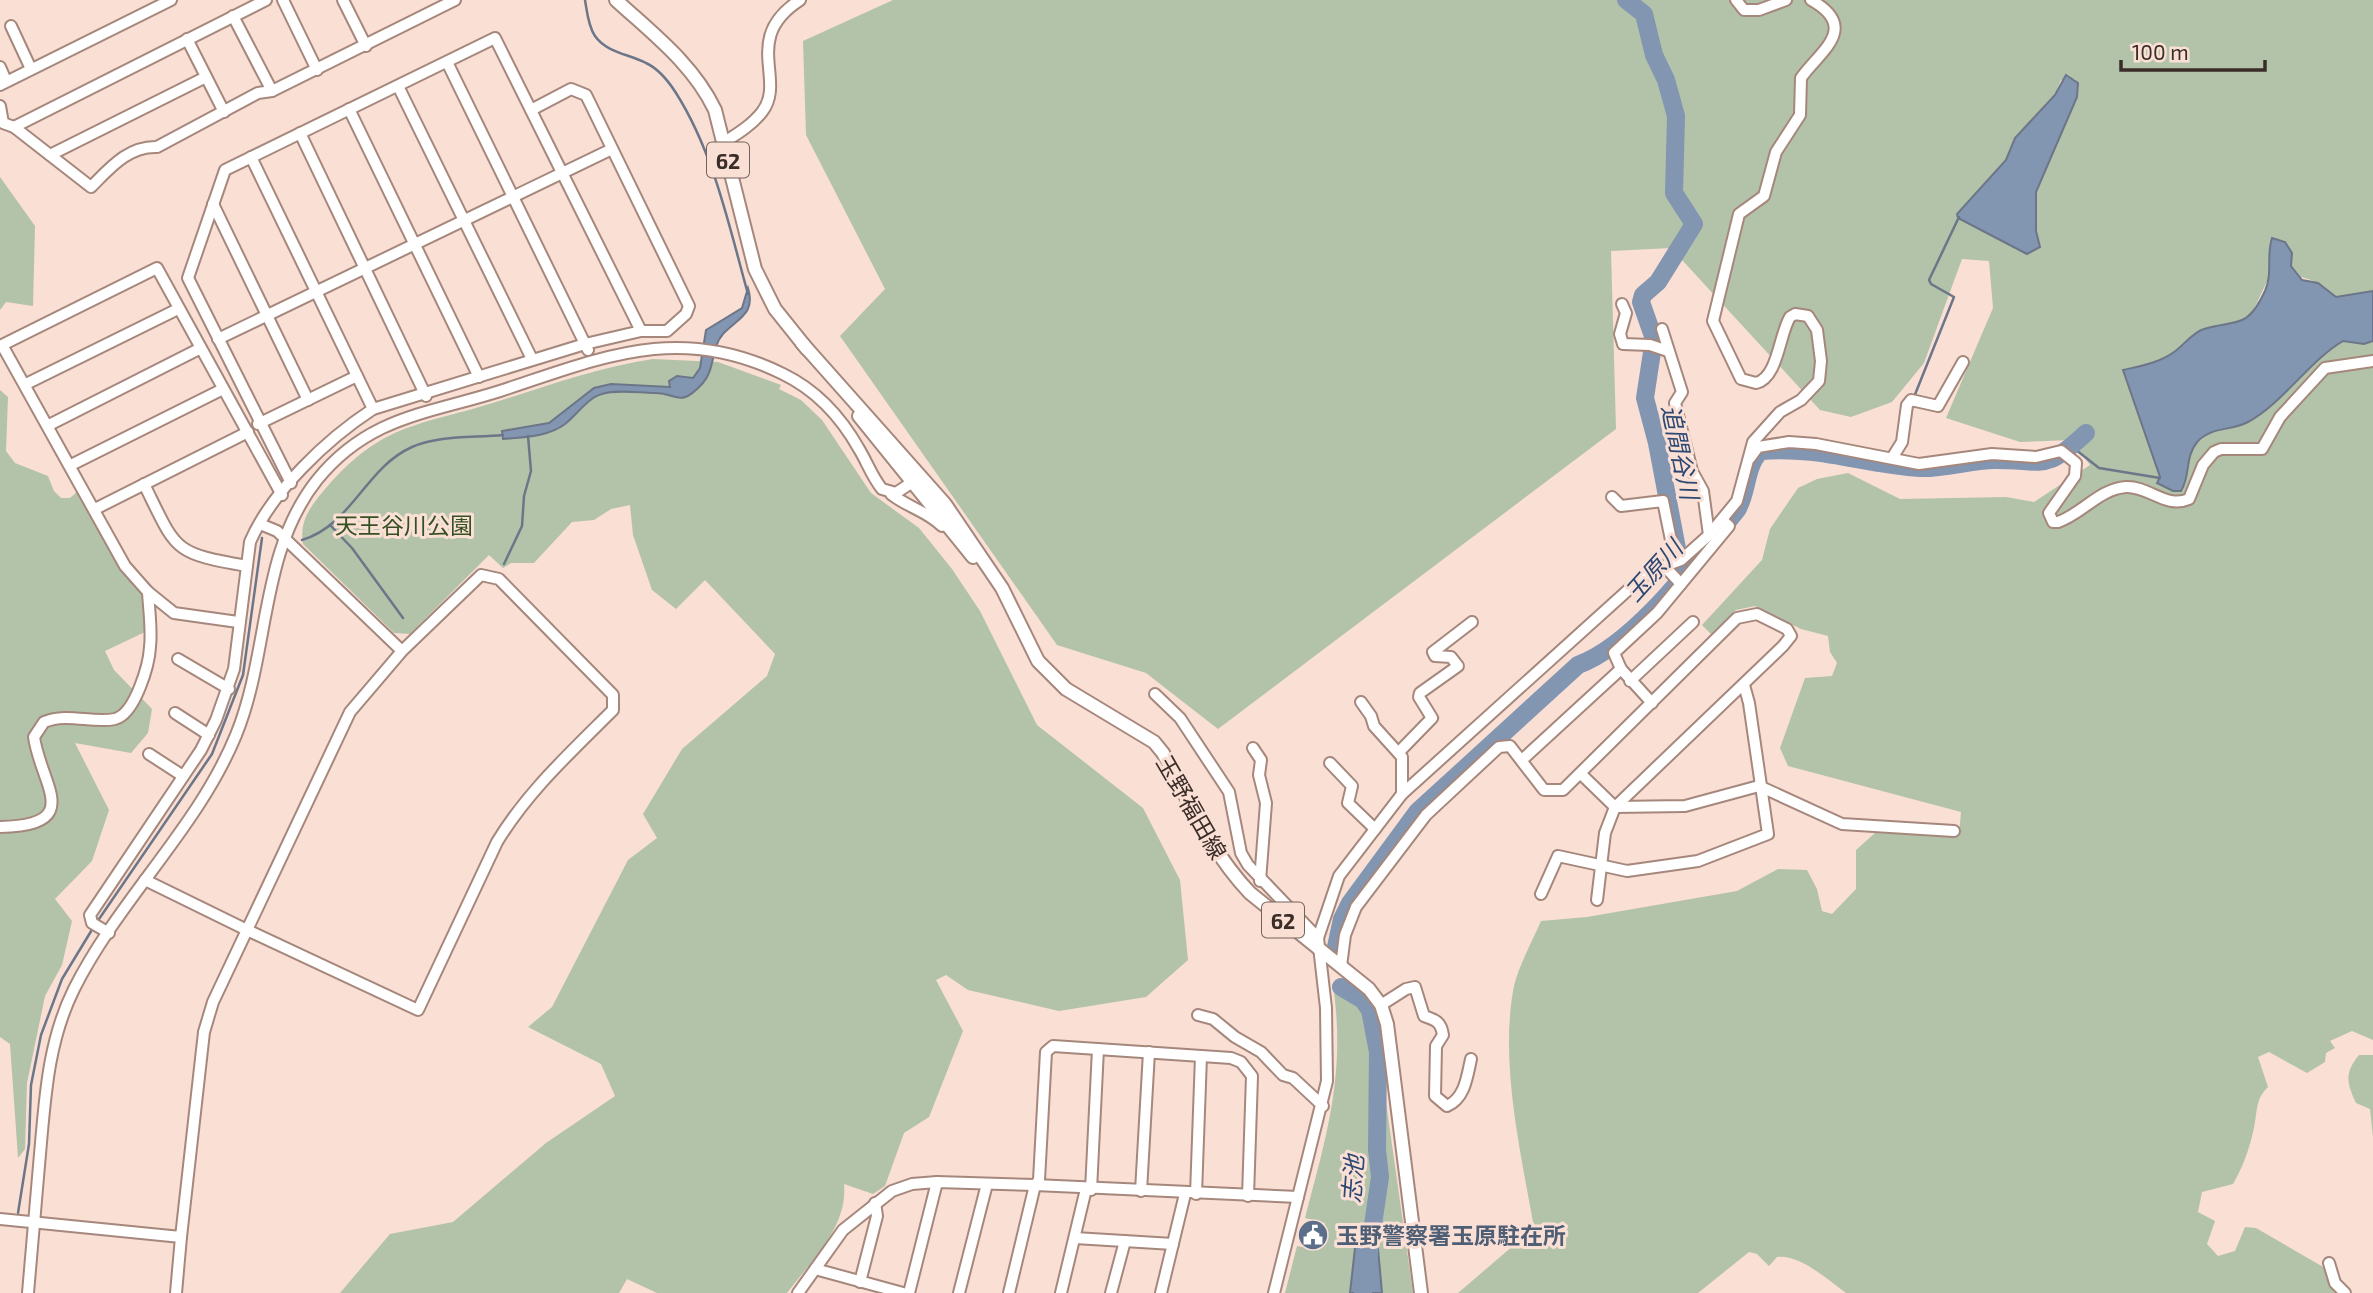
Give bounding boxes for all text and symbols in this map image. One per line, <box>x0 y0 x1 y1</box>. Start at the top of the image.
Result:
scale bar <box>2121 28 2264 72</box>
text: 100 m <box>2132 39 2189 64</box>
road number: 62 <box>707 142 749 178</box>
water label: 追間谷川 <box>1657 402 1706 505</box>
park label: 天王谷川公園 <box>335 511 473 539</box>
water label: 玉原川 <box>1618 531 1690 606</box>
street label: 玉野福田線 <box>1151 750 1233 864</box>
road number: 62 <box>1262 902 1304 937</box>
water label: 志池 <box>1336 1152 1368 1204</box>
public building icon: 玉野警察署玉原駐在所 <box>1296 1218 1330 1252</box>
place label: 玉野警察署玉原駐在所 <box>1336 1221 1566 1249</box>

